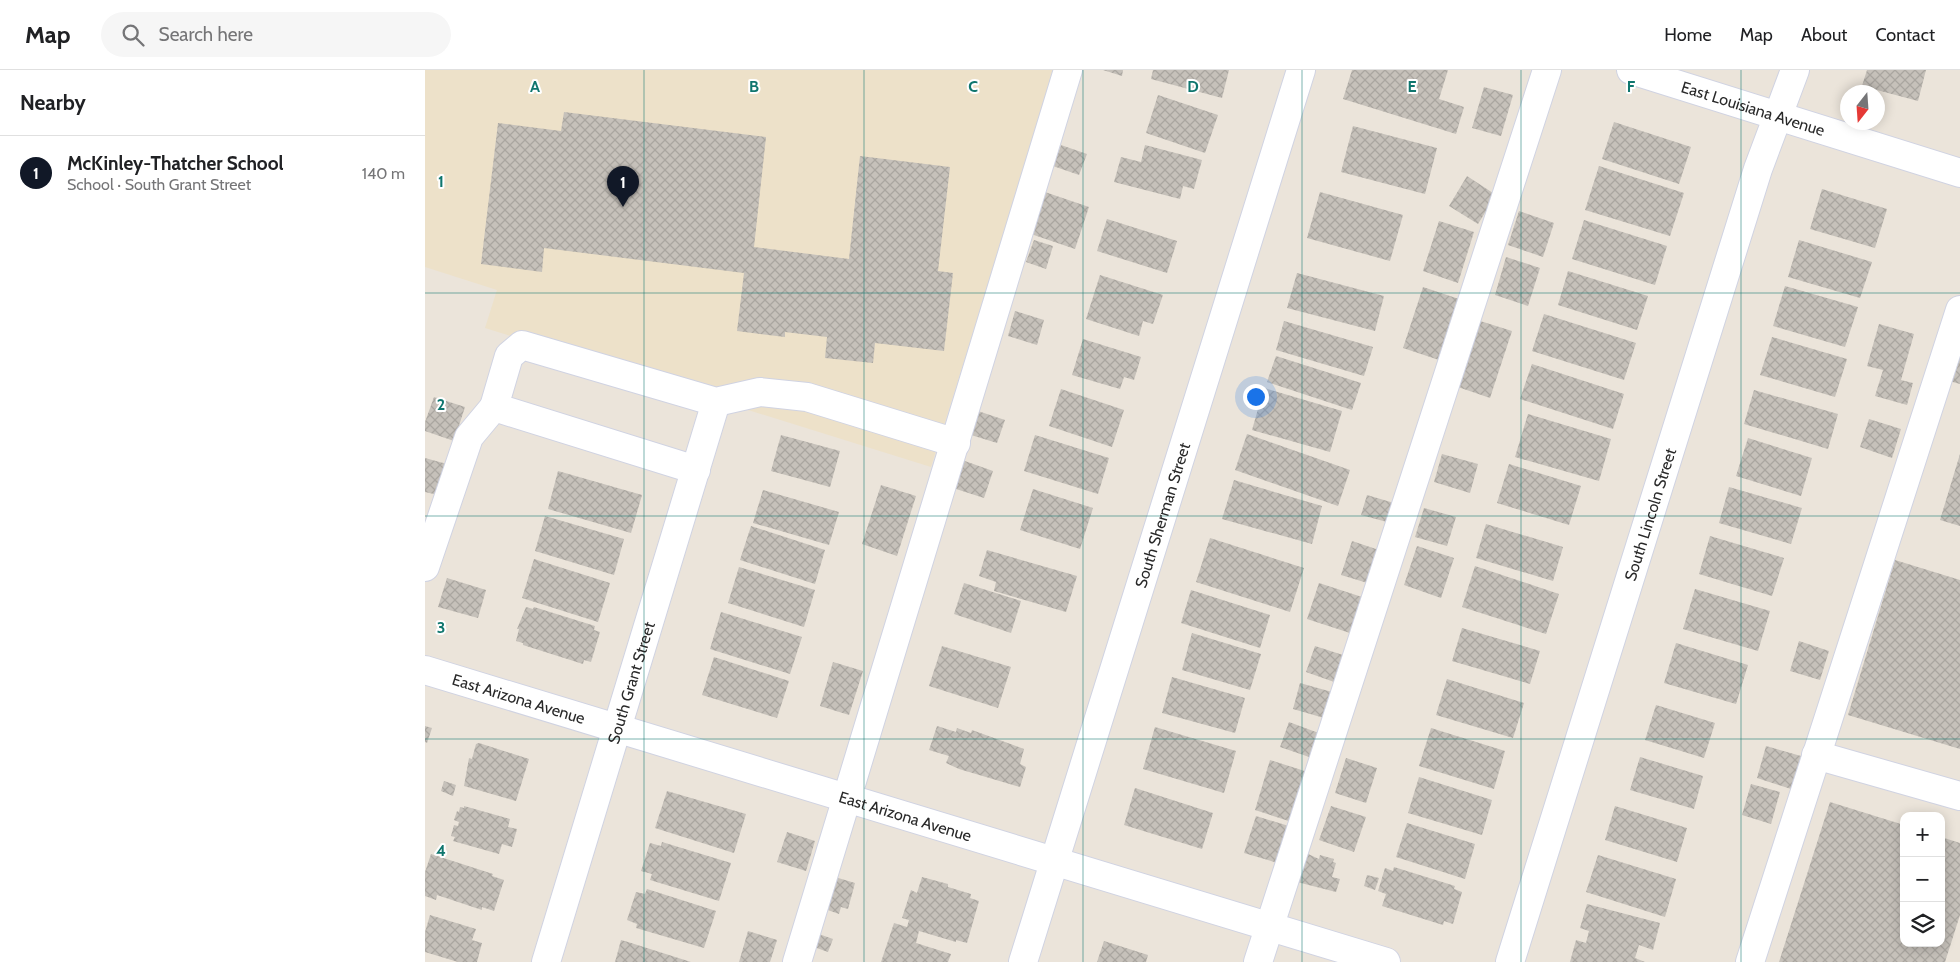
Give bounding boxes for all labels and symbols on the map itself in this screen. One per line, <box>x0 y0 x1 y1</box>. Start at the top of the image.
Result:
text: A <box>530 77 540 96</box>
text: B <box>749 77 759 96</box>
text: C <box>968 77 978 96</box>
text: D <box>1187 77 1199 96</box>
text: E <box>1407 77 1417 96</box>
text: F <box>1627 77 1636 96</box>
street label: East Louisiana Avenue <box>1679 77 1827 140</box>
north arrow <box>1840 85 1885 130</box>
pin: 1 <box>607 166 639 207</box>
text: 1 <box>438 172 444 191</box>
your location <box>1243 384 1269 410</box>
text: 2 <box>437 395 445 414</box>
street label: South Sherman Street <box>1131 440 1194 590</box>
street label: South Lincoln Street <box>1620 445 1680 583</box>
text: 3 <box>437 618 445 637</box>
street label: South Grant Street <box>603 619 658 746</box>
street label: East Arizona Avenue <box>450 669 587 728</box>
street label: East Arizona Avenue <box>837 787 974 845</box>
text: 4 <box>436 841 446 860</box>

